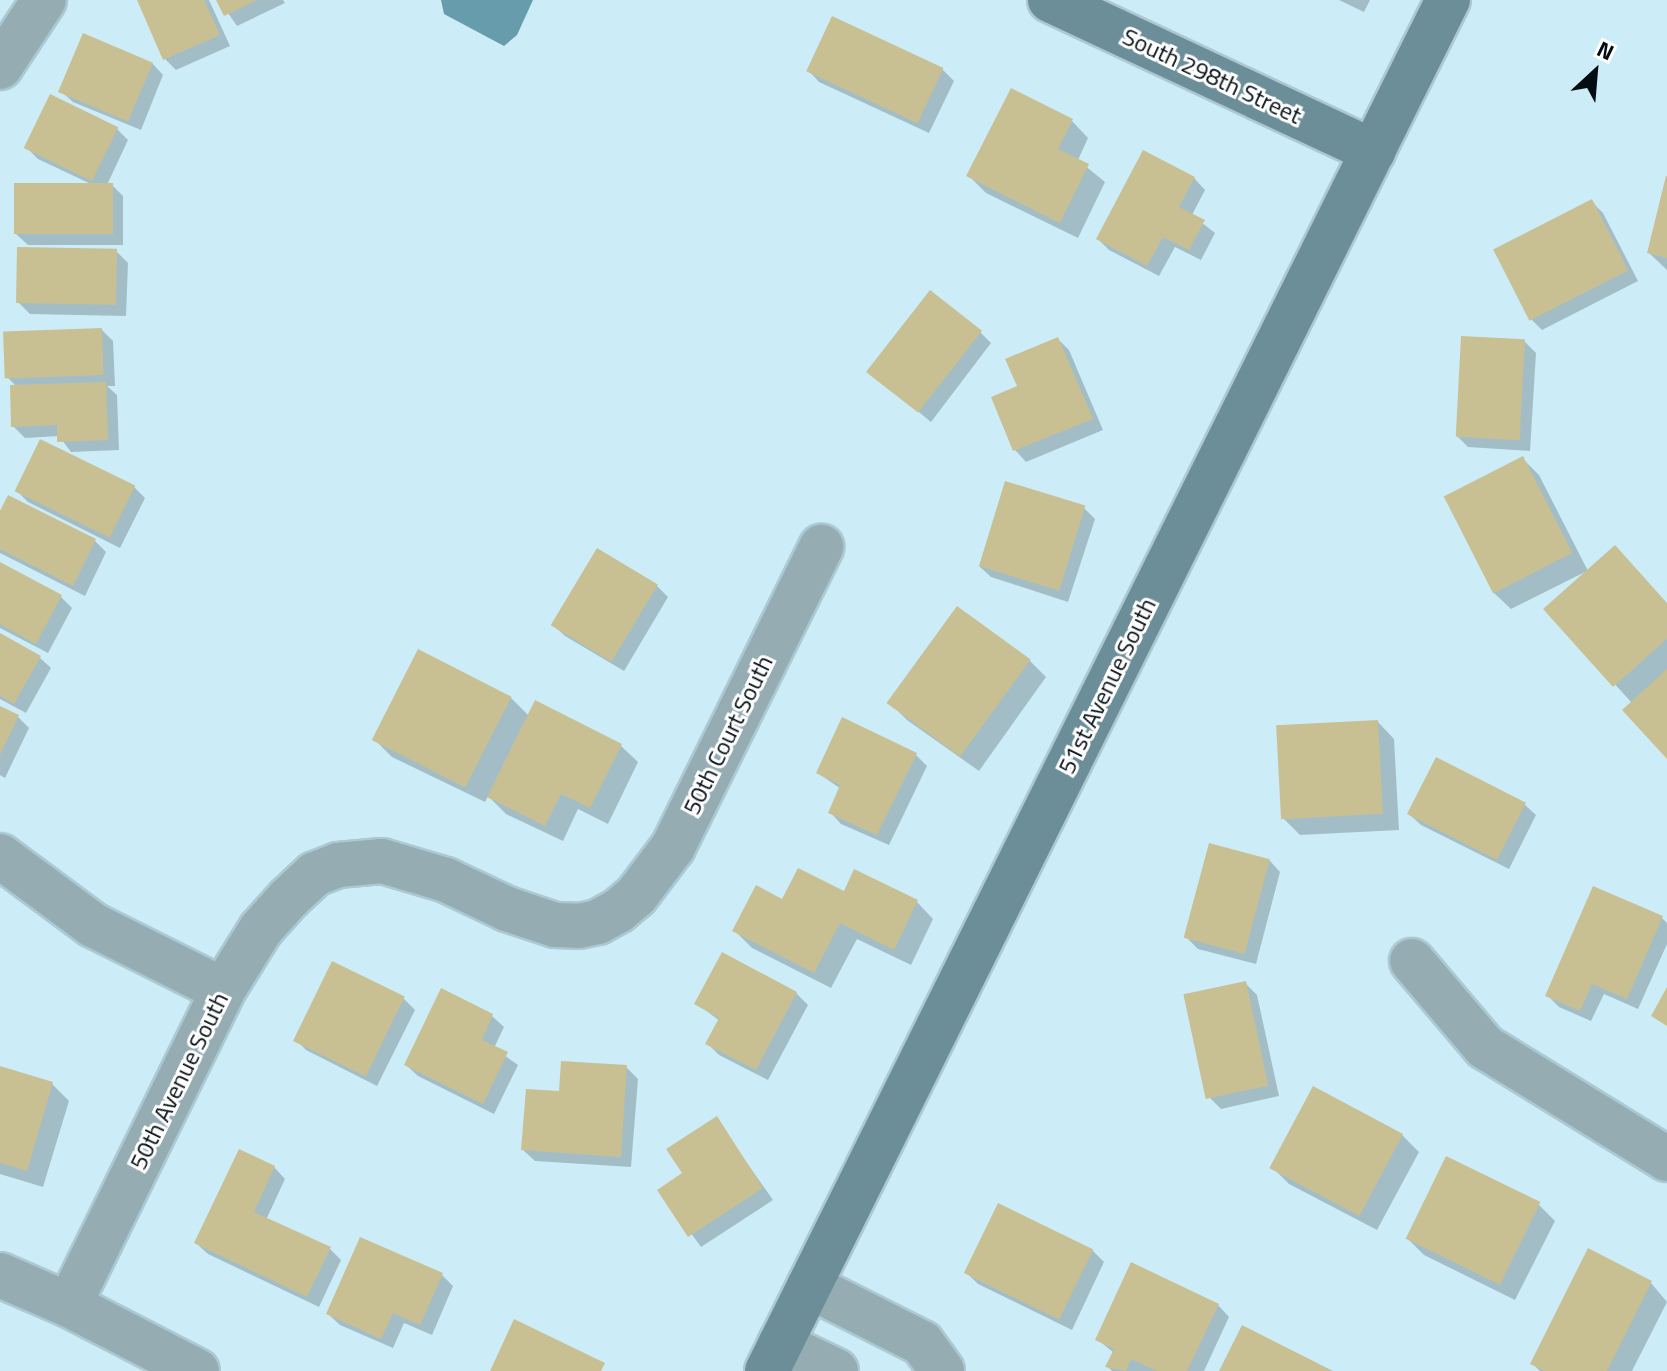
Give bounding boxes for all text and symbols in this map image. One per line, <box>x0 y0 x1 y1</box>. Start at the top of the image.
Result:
street label: South 298th Street <box>1118 22 1306 130</box>
north arrow <box>1555 32 1635 112</box>
text: N <box>1591 32 1620 69</box>
street label: 51st Avenue South <box>1052 593 1162 779</box>
street label: 50th Court South <box>677 651 779 819</box>
street label: 50th Avenue South <box>124 988 234 1174</box>

